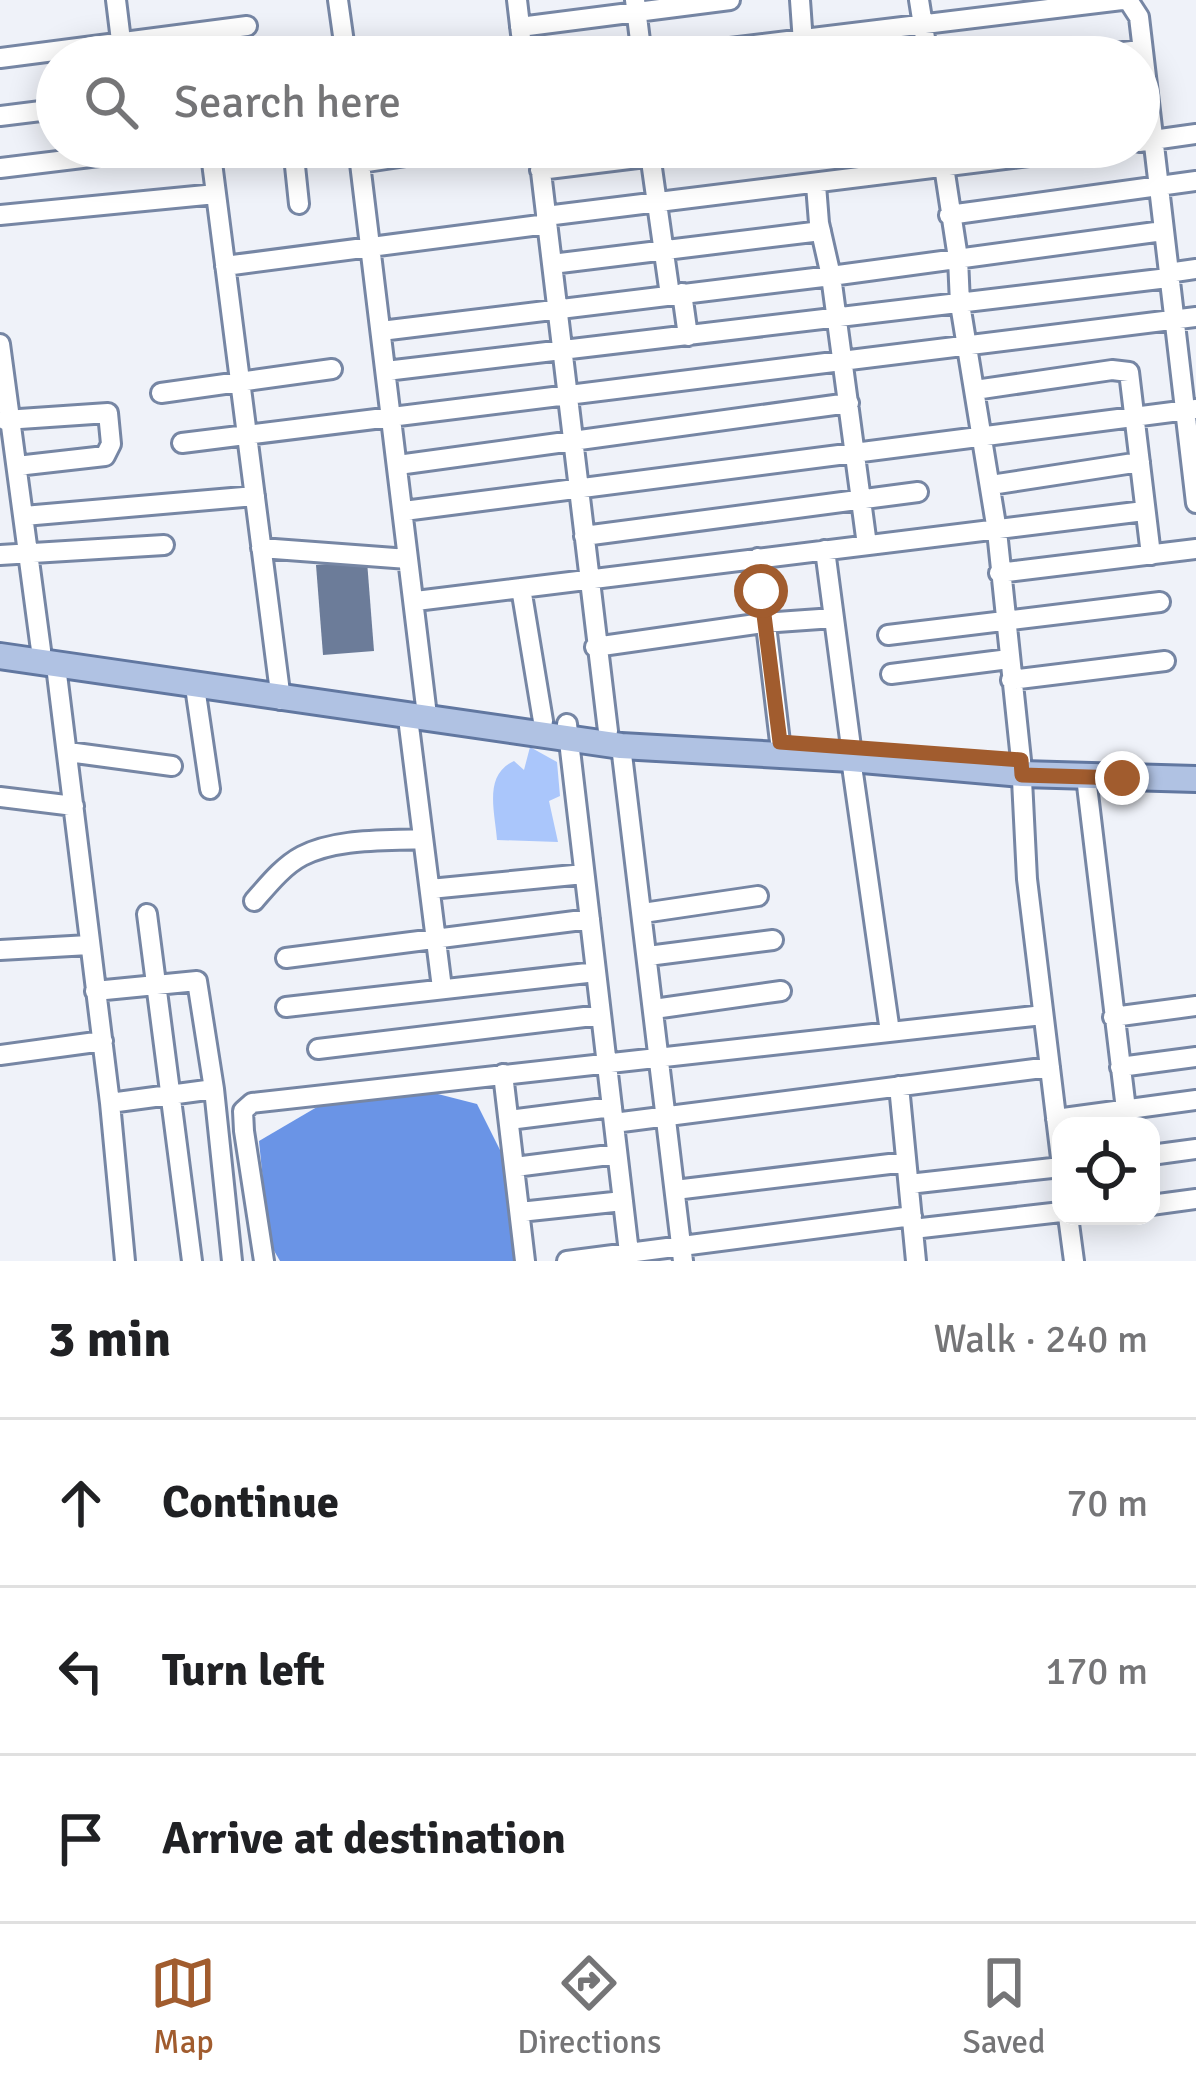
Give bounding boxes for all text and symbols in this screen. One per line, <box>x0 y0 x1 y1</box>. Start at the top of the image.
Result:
search box <box>36 36 1160 168</box>
icon: search <box>78 69 144 135</box>
text: Search here <box>174 75 401 130</box>
route start <box>734 564 788 618</box>
route end <box>1095 751 1149 805</box>
map controls <box>1052 1117 1160 1225</box>
button: locate <box>1052 1117 1160 1225</box>
text: 3 min <box>48 1308 171 1371</box>
text: Walk · 240 m <box>934 1315 1148 1363</box>
icon: ahead <box>48 1470 114 1536</box>
text: Continue <box>162 1475 339 1530</box>
text: 70 m <box>1066 1479 1148 1527</box>
icon: left <box>48 1638 114 1704</box>
text: Turn left <box>162 1643 325 1698</box>
text: 170 m <box>1045 1647 1148 1695</box>
icon: arrive <box>48 1806 114 1872</box>
text: Arrive at destination <box>162 1811 566 1866</box>
tab: Map <box>150 1950 216 2063</box>
tab: Directions <box>517 1950 662 2063</box>
tab: Saved <box>962 1950 1046 2063</box>

